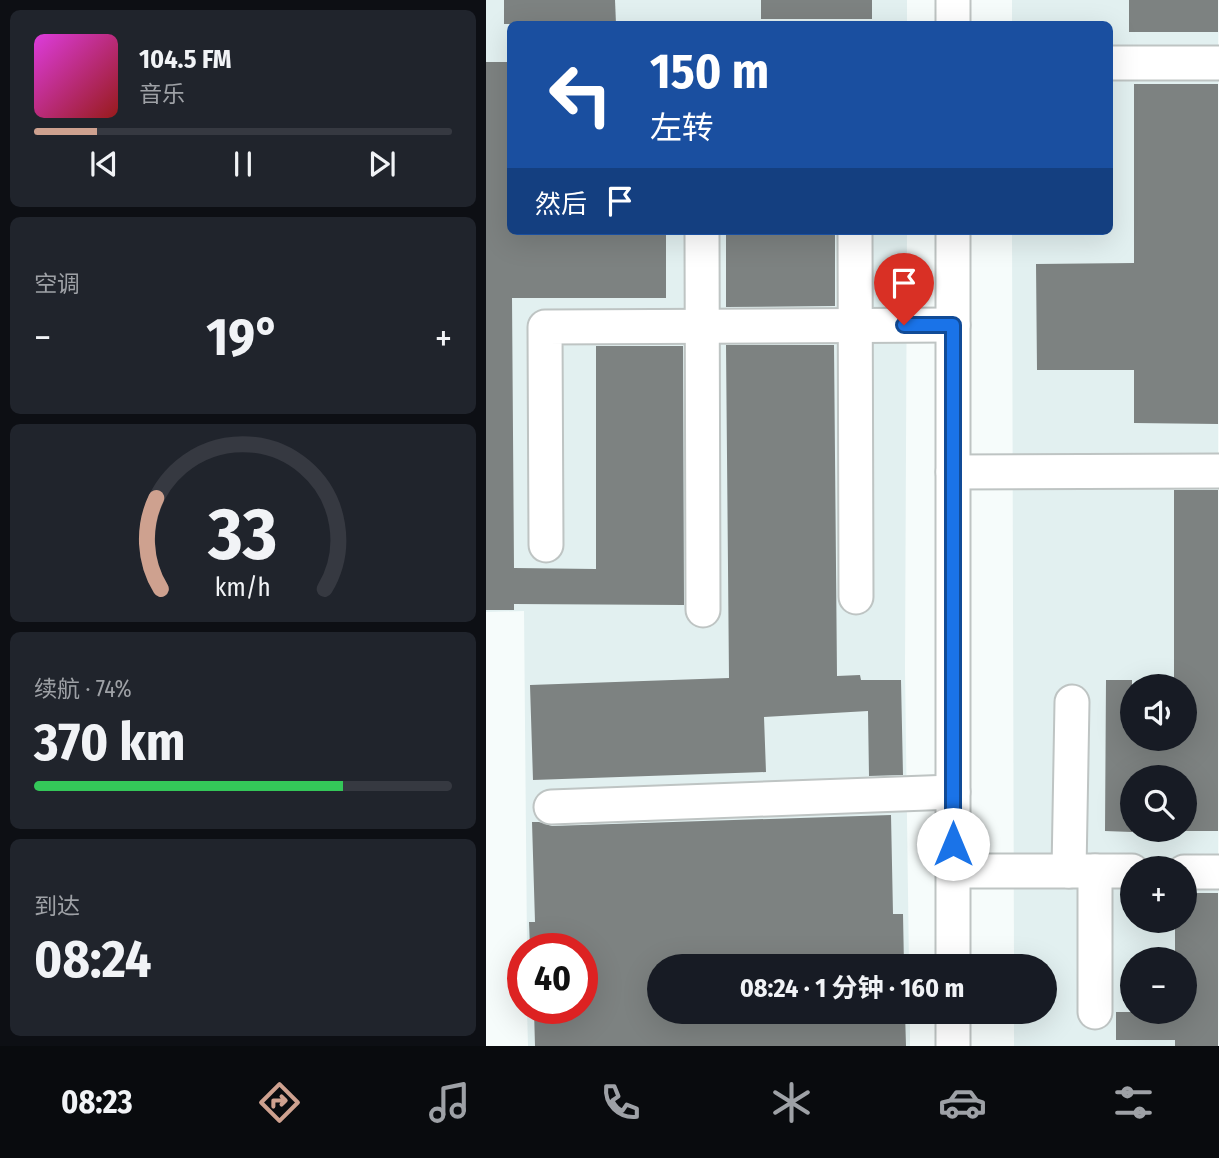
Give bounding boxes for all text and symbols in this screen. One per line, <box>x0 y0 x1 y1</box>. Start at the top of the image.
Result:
text: 150 m <box>650 42 769 101</box>
text: 104.5 FM <box>139 44 231 75</box>
icon: left <box>535 49 626 140</box>
text: 音乐 <box>139 80 185 108</box>
text: 左转 <box>650 109 714 147</box>
icon: previous <box>85 145 123 183</box>
icon: pause <box>224 145 262 183</box>
icon: next <box>363 145 401 183</box>
icon: arrive <box>601 182 639 220</box>
text: 然后 <box>535 189 587 220</box>
pin <box>874 253 934 325</box>
icon: arrive <box>885 264 923 302</box>
text: 空调 <box>34 270 80 298</box>
text: 19° <box>206 306 280 369</box>
text: − <box>34 315 51 361</box>
text: + <box>435 315 452 361</box>
text: 33 <box>208 491 277 578</box>
text: km/h <box>215 573 271 603</box>
map controls <box>1120 674 1197 1024</box>
button: sound <box>1120 674 1197 751</box>
text: 续航 · 74% <box>34 675 132 703</box>
text: 370 km <box>34 711 185 774</box>
button: search <box>1120 765 1197 842</box>
position arrow <box>916 807 990 881</box>
button: + <box>1120 856 1197 933</box>
text: 到达 <box>34 892 80 920</box>
text: 08:24 <box>34 928 152 991</box>
speed limit sign: 40 <box>507 933 598 1024</box>
button: − <box>1120 947 1197 1024</box>
text: 08:24 · 1 分钟 · 160 m <box>740 973 964 1004</box>
icon: directions <box>255 1078 304 1127</box>
icon: music <box>425 1078 474 1127</box>
icon: phone <box>596 1078 645 1127</box>
icon: climate <box>767 1078 816 1127</box>
icon: car <box>938 1078 987 1127</box>
icon: filters <box>1109 1078 1158 1127</box>
text: 08:23 <box>61 1083 133 1121</box>

